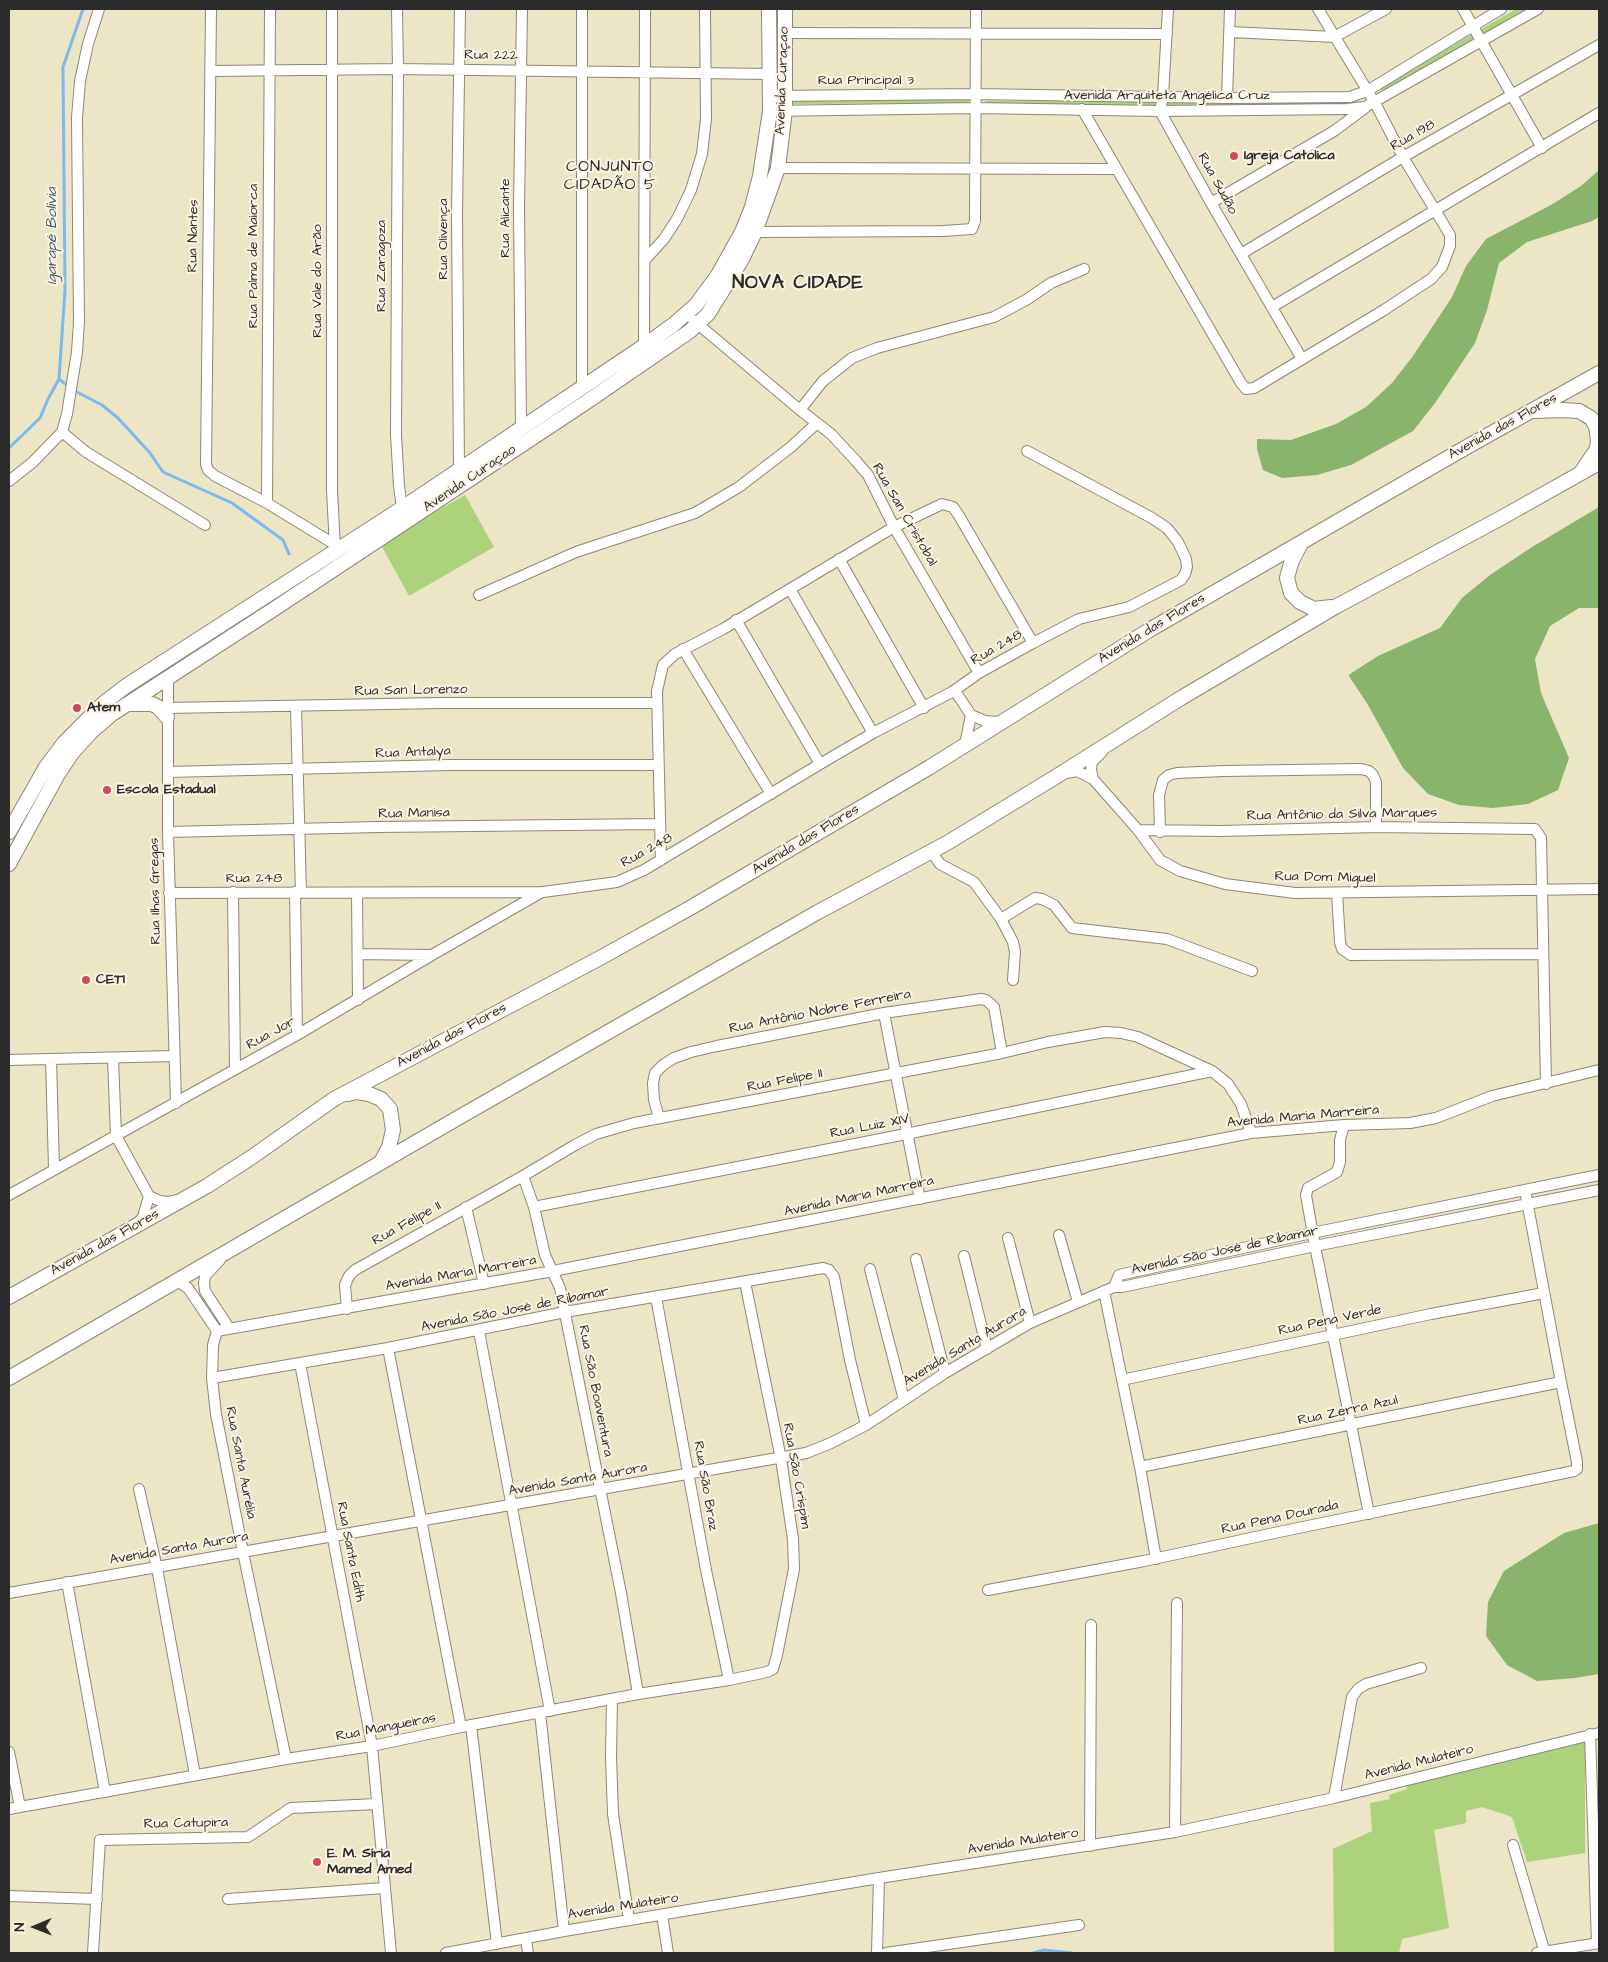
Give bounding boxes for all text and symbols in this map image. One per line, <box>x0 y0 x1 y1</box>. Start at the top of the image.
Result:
street label: Avenida Curaçao <box>773 26 793 136</box>
street label: Rua 222 <box>464 47 518 65</box>
street label: Rua Principal 3 <box>818 73 914 89</box>
street label: Avenida Arquiteta Angélica Cruz <box>1064 88 1270 104</box>
street label: Rua 198 <box>1388 117 1438 155</box>
place label: Igreja Catolica <box>1244 148 1335 164</box>
street label: Rua Sudão <box>1193 150 1241 218</box>
marker: Igreja Catolica <box>1228 150 1240 162</box>
district label: CONJUNTO CIDADÃO 5 <box>563 158 657 196</box>
street label: Rua Alicante <box>498 178 514 258</box>
street label: Rua Palma de Maiorca <box>246 184 262 328</box>
water label: Igarapé Bolívia <box>44 187 62 285</box>
street label: Rua Olivença <box>436 198 452 280</box>
street label: Rua Nantes <box>185 199 203 273</box>
street label: Rua Zaragoza <box>374 220 390 312</box>
street label: Rua Vale do Arão <box>310 224 326 338</box>
district label: NOVA CIDADE <box>731 273 865 295</box>
street label: Avenida das Flores <box>1446 390 1560 464</box>
street label: Avenida Curaçao <box>420 442 520 516</box>
street label: Rua San Cristobal <box>868 461 940 569</box>
street label: Avenida das Flores <box>1095 590 1209 668</box>
street label: Rua 248 <box>968 627 1026 669</box>
street label: Rua San Lorenzo <box>354 682 468 700</box>
place label: Atem <box>87 700 120 716</box>
marker: Atem <box>71 702 83 714</box>
street label: Rua Antalya <box>375 743 451 763</box>
place label: Escola Estadual <box>117 782 216 798</box>
marker: Escola Estadual <box>101 784 113 796</box>
street label: Avenida das Flores <box>749 801 863 879</box>
street label: Rua Manisa <box>378 805 450 823</box>
street label: Rua Antônio da Silva Marques <box>1247 805 1437 825</box>
street label: Rua 248 <box>618 830 676 872</box>
street label: Rua Ilhas Gregas <box>147 837 165 945</box>
street label: Rua Dom Miguel <box>1274 869 1376 887</box>
street label: Rua 248 <box>226 871 282 887</box>
place label: CETI <box>96 972 125 988</box>
marker: CETI <box>80 974 92 986</box>
street label: Rua Antônio Nobre Ferreira <box>728 986 912 1038</box>
street label: Avenida das Flores <box>394 1000 510 1072</box>
street label: Rua Jor <box>244 1014 298 1054</box>
street label: Rua Felipe II <box>746 1065 824 1097</box>
street label: Avenida Maria Marreira <box>1226 1102 1380 1132</box>
street label: Rua Luiz XIV <box>829 1111 911 1143</box>
street label: Avenida Maria Marreira <box>783 1173 935 1221</box>
street label: Rua Felipe II <box>369 1198 445 1250</box>
street label: Avenida das Flores <box>48 1206 162 1280</box>
street label: Avenida São José de Ribamar <box>1130 1223 1320 1279</box>
street label: Avenida Maria Marreira <box>384 1252 538 1296</box>
street label: Avenida São José de Ribamar <box>420 1284 610 1336</box>
street label: Rua Pena Verde <box>1277 1302 1383 1340</box>
street label: Avenida Santa Aurora <box>900 1304 1030 1390</box>
street label: Rua São Boaventura <box>574 1324 616 1458</box>
street label: Rua Zerra Azul <box>1296 1392 1400 1430</box>
street label: Rua Santa Aurélia <box>221 1405 259 1521</box>
street label: Rua São Crispim <box>778 1422 814 1530</box>
street label: Rua São Braz <box>689 1440 721 1532</box>
street label: Avenida Santa Aurora <box>507 1459 649 1501</box>
street label: Rua Pena Dourada <box>1220 1497 1340 1539</box>
street label: Rua Santa Edith <box>332 1501 368 1603</box>
street label: Avenida Santa Aurora <box>108 1528 250 1570</box>
street label: Rua Mangueiras <box>335 1710 437 1746</box>
street label: Avenida Mulateiro <box>1363 1741 1475 1785</box>
street label: Rua Catupira <box>144 1815 228 1833</box>
street label: Avenida Mulateiro <box>966 1825 1080 1859</box>
place label: E. M. Síria Mamed Amed <box>327 1846 412 1878</box>
marker: E. M. Síria Mamed Amed <box>311 1856 323 1868</box>
street label: Avenida Mulateiro <box>566 1890 680 1924</box>
north arrow <box>10 1902 60 1952</box>
text: N <box>10 1923 30 1932</box>

